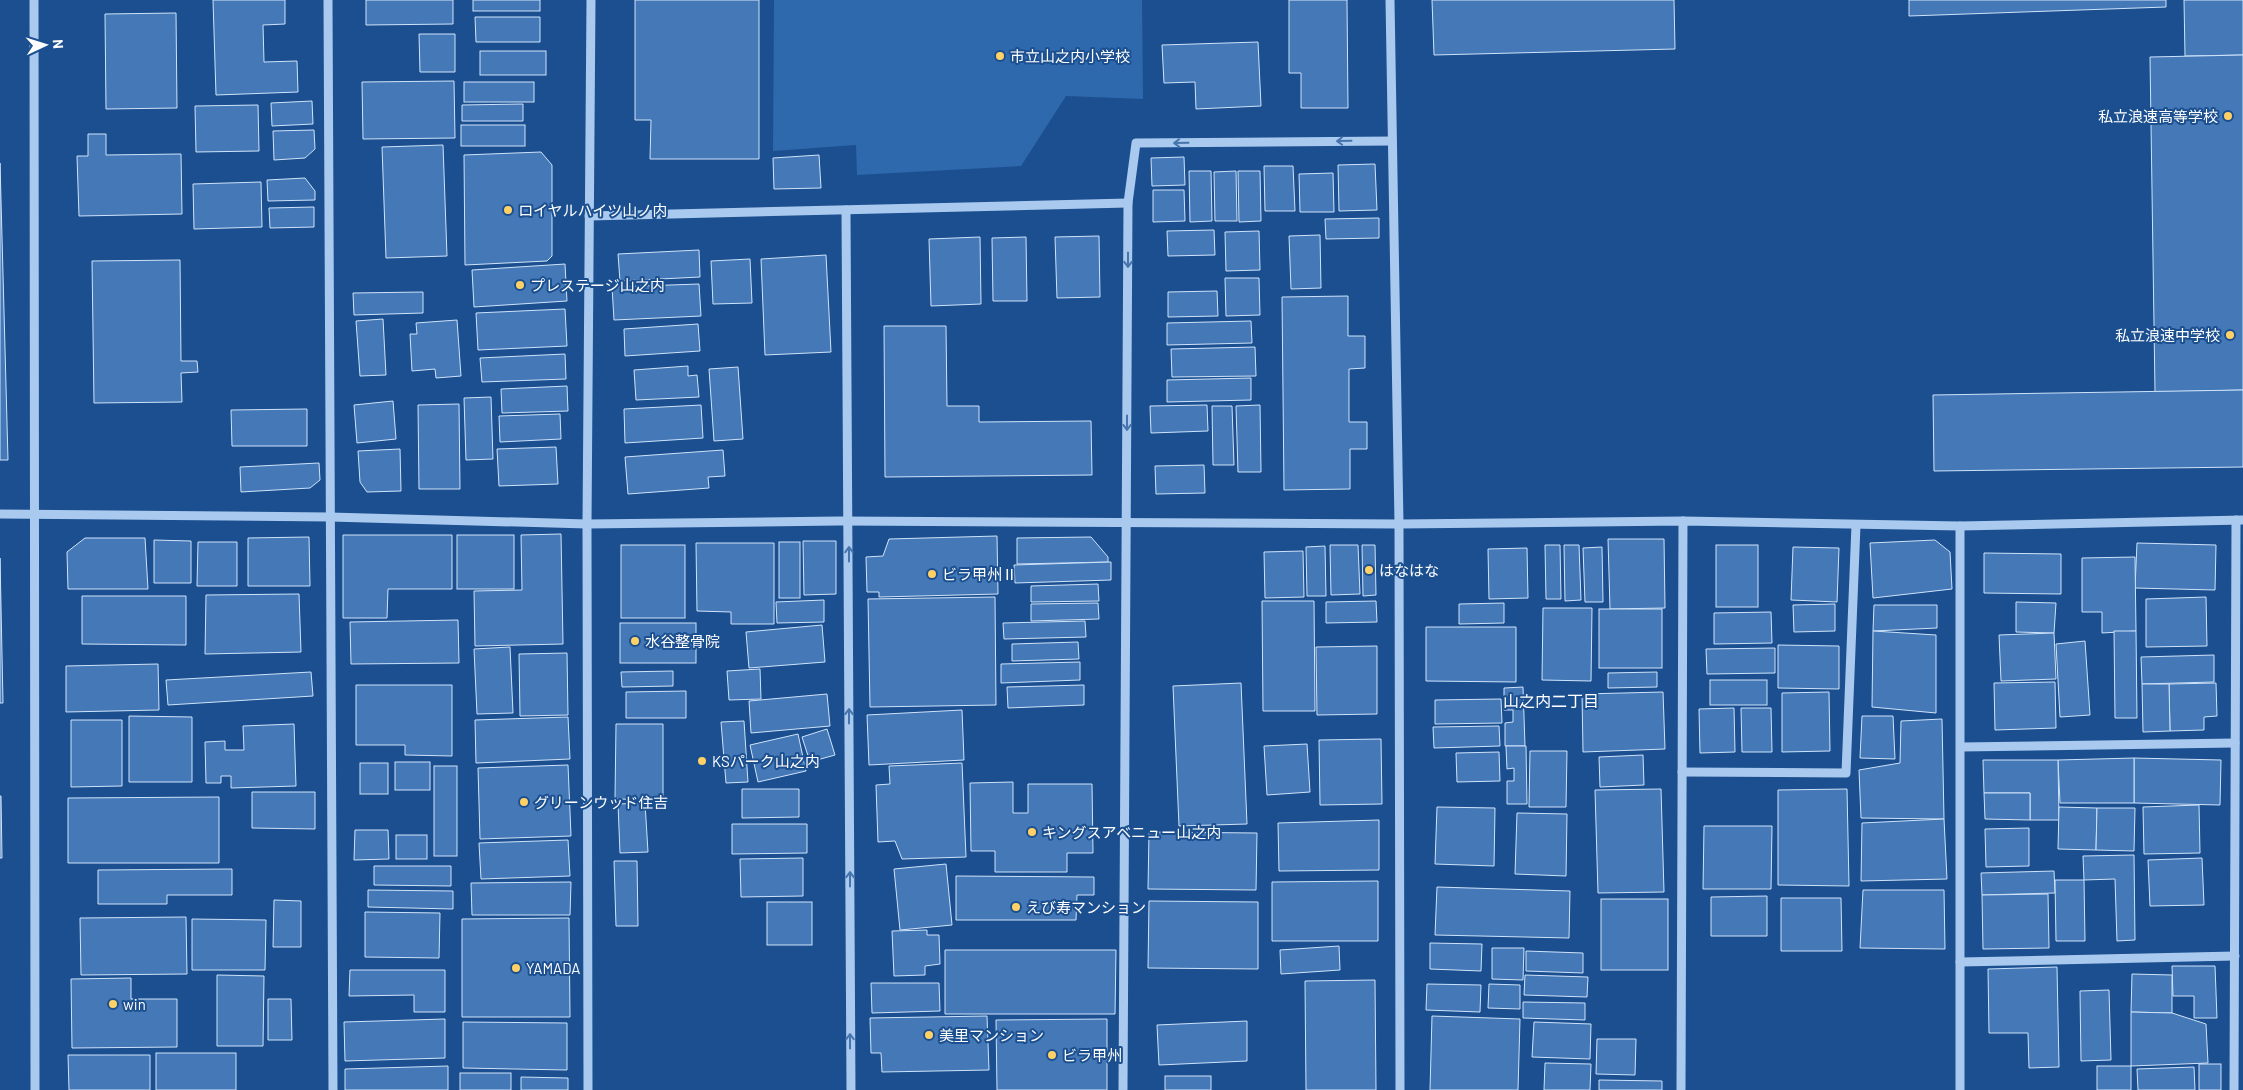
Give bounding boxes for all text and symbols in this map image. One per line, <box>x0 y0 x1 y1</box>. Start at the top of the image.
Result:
north arrow <box>20 20 70 70</box>
text: N <box>50 39 67 49</box>
place label: 市立山之内小学校 <box>1010 47 1130 65</box>
marker: 市立山之内小学校 <box>994 50 1006 62</box>
place label: 私立浪速高等学校 <box>2098 107 2218 125</box>
marker: 私立浪速高等学校 <box>2222 110 2234 122</box>
one-way arrow <box>1336 136 1352 146</box>
one-way arrow <box>1173 138 1190 148</box>
place label: ロイヤルハイツ山ノ内 <box>518 201 667 219</box>
marker: ロイヤルハイツ山ノ内 <box>502 204 514 216</box>
one-way arrow <box>1123 252 1133 268</box>
place label: プレステージ山之内 <box>530 276 665 294</box>
marker: プレステージ山之内 <box>514 279 526 291</box>
place label: 私立浪速中学校 <box>2115 326 2220 344</box>
marker: 私立浪速中学校 <box>2224 329 2236 341</box>
one-way arrow <box>1122 414 1132 431</box>
one-way arrow <box>844 546 854 562</box>
place label: はなはな <box>1379 561 1439 579</box>
marker: はなはな <box>1363 564 1375 576</box>
place label: ビラ甲州Ⅱ <box>942 565 1017 583</box>
marker: ビラ甲州Ⅱ <box>926 568 938 580</box>
place label: 水谷整骨院 <box>645 632 720 650</box>
marker: 水谷整骨院 <box>629 635 641 647</box>
district label: 山之内二丁目 <box>1503 691 1599 710</box>
one-way arrow <box>844 709 854 725</box>
place label: KSパーク山之内 <box>712 752 820 770</box>
marker: KSパーク山之内 <box>696 755 708 767</box>
place label: グリーンウッド住吉 <box>534 793 668 811</box>
marker: グリーンウッド住吉 <box>518 796 530 808</box>
place label: キングスアベニュー山之内 <box>1042 823 1221 841</box>
marker: キングスアベニュー山之内 <box>1026 826 1038 838</box>
one-way arrow <box>845 871 855 888</box>
place label: えび寿マンション <box>1026 898 1146 916</box>
marker: えび寿マンション <box>1010 901 1022 913</box>
place label: YAMADA <box>526 959 580 977</box>
marker: YAMADA <box>510 962 522 974</box>
place label: win <box>123 995 146 1013</box>
marker: win <box>107 998 119 1010</box>
place label: 美里マンション <box>939 1026 1044 1044</box>
marker: 美里マンション <box>923 1029 935 1041</box>
one-way arrow <box>846 1034 855 1050</box>
place label: ビラ甲州 <box>1062 1046 1122 1064</box>
marker: ビラ甲州 <box>1046 1049 1058 1061</box>

